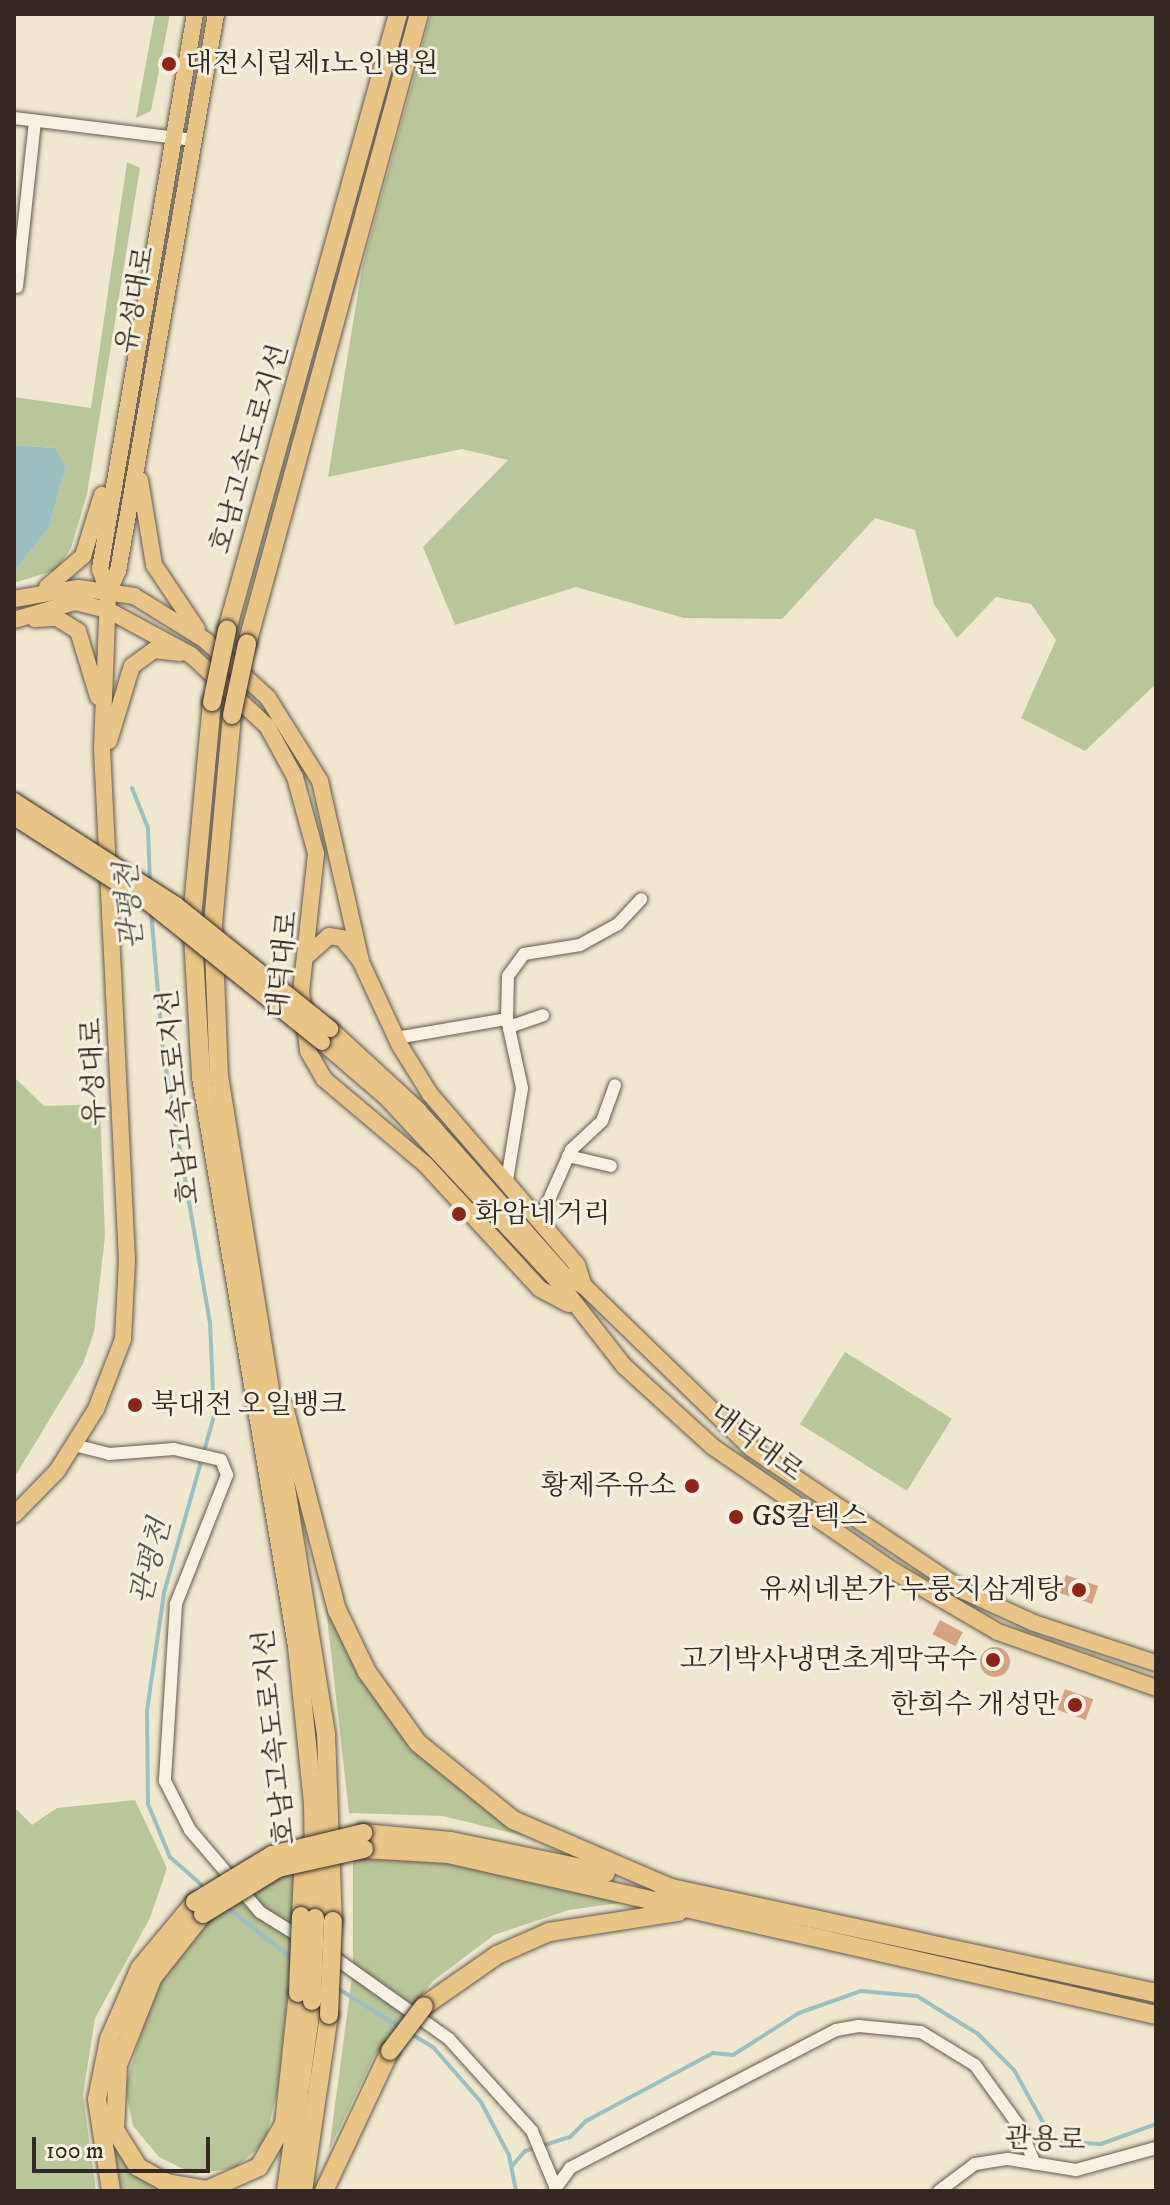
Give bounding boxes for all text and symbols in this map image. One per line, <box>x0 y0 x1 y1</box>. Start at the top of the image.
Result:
place label: 대전시립제1노인병원 <box>185 47 439 81</box>
marker: 대전시립제1노인병원 <box>160 55 178 73</box>
street label: 유성대로 <box>110 244 162 356</box>
street label: 호남고속도로지선 <box>204 340 296 558</box>
water label: 관평천 <box>110 861 152 951</box>
street label: 대덕대로 <box>261 909 305 1021</box>
street label: 호남고속도로지선 <box>151 988 207 1206</box>
street label: 유성대로 <box>75 1017 113 1127</box>
place label: 화암네거리 <box>475 1197 610 1231</box>
marker: 화암네거리 <box>450 1205 468 1223</box>
place label: 북대전 오일뱅크 <box>151 1388 346 1422</box>
marker: 북대전 오일뱅크 <box>126 1396 144 1414</box>
street label: 대덕대로 <box>703 1397 809 1489</box>
place label: 황제주유소 <box>541 1469 676 1503</box>
marker: 황제주유소 <box>683 1477 701 1495</box>
place label: GS칼텍스 <box>752 1500 867 1534</box>
marker: GS칼텍스 <box>727 1508 745 1526</box>
water label: 관평천 <box>124 1515 180 1609</box>
place label: 유씨네본가 누룽지삼계탕 <box>759 1573 1063 1607</box>
marker: 유씨네본가 누룽지삼계탕 <box>1070 1581 1088 1599</box>
street label: 호남고속도로지선 <box>247 1628 303 1846</box>
place label: 고기박사냉면초계막국수 <box>679 1643 977 1677</box>
marker: 고기박사냉면초계막국수 <box>984 1651 1002 1669</box>
place label: 한희수 개성만 <box>891 1688 1059 1722</box>
marker: 한희수 개성만 <box>1066 1696 1084 1714</box>
scale bar <box>36 2121 214 2171</box>
street label: 관용로 <box>1004 2122 1086 2158</box>
text: 100 m <box>46 2136 104 2166</box>

